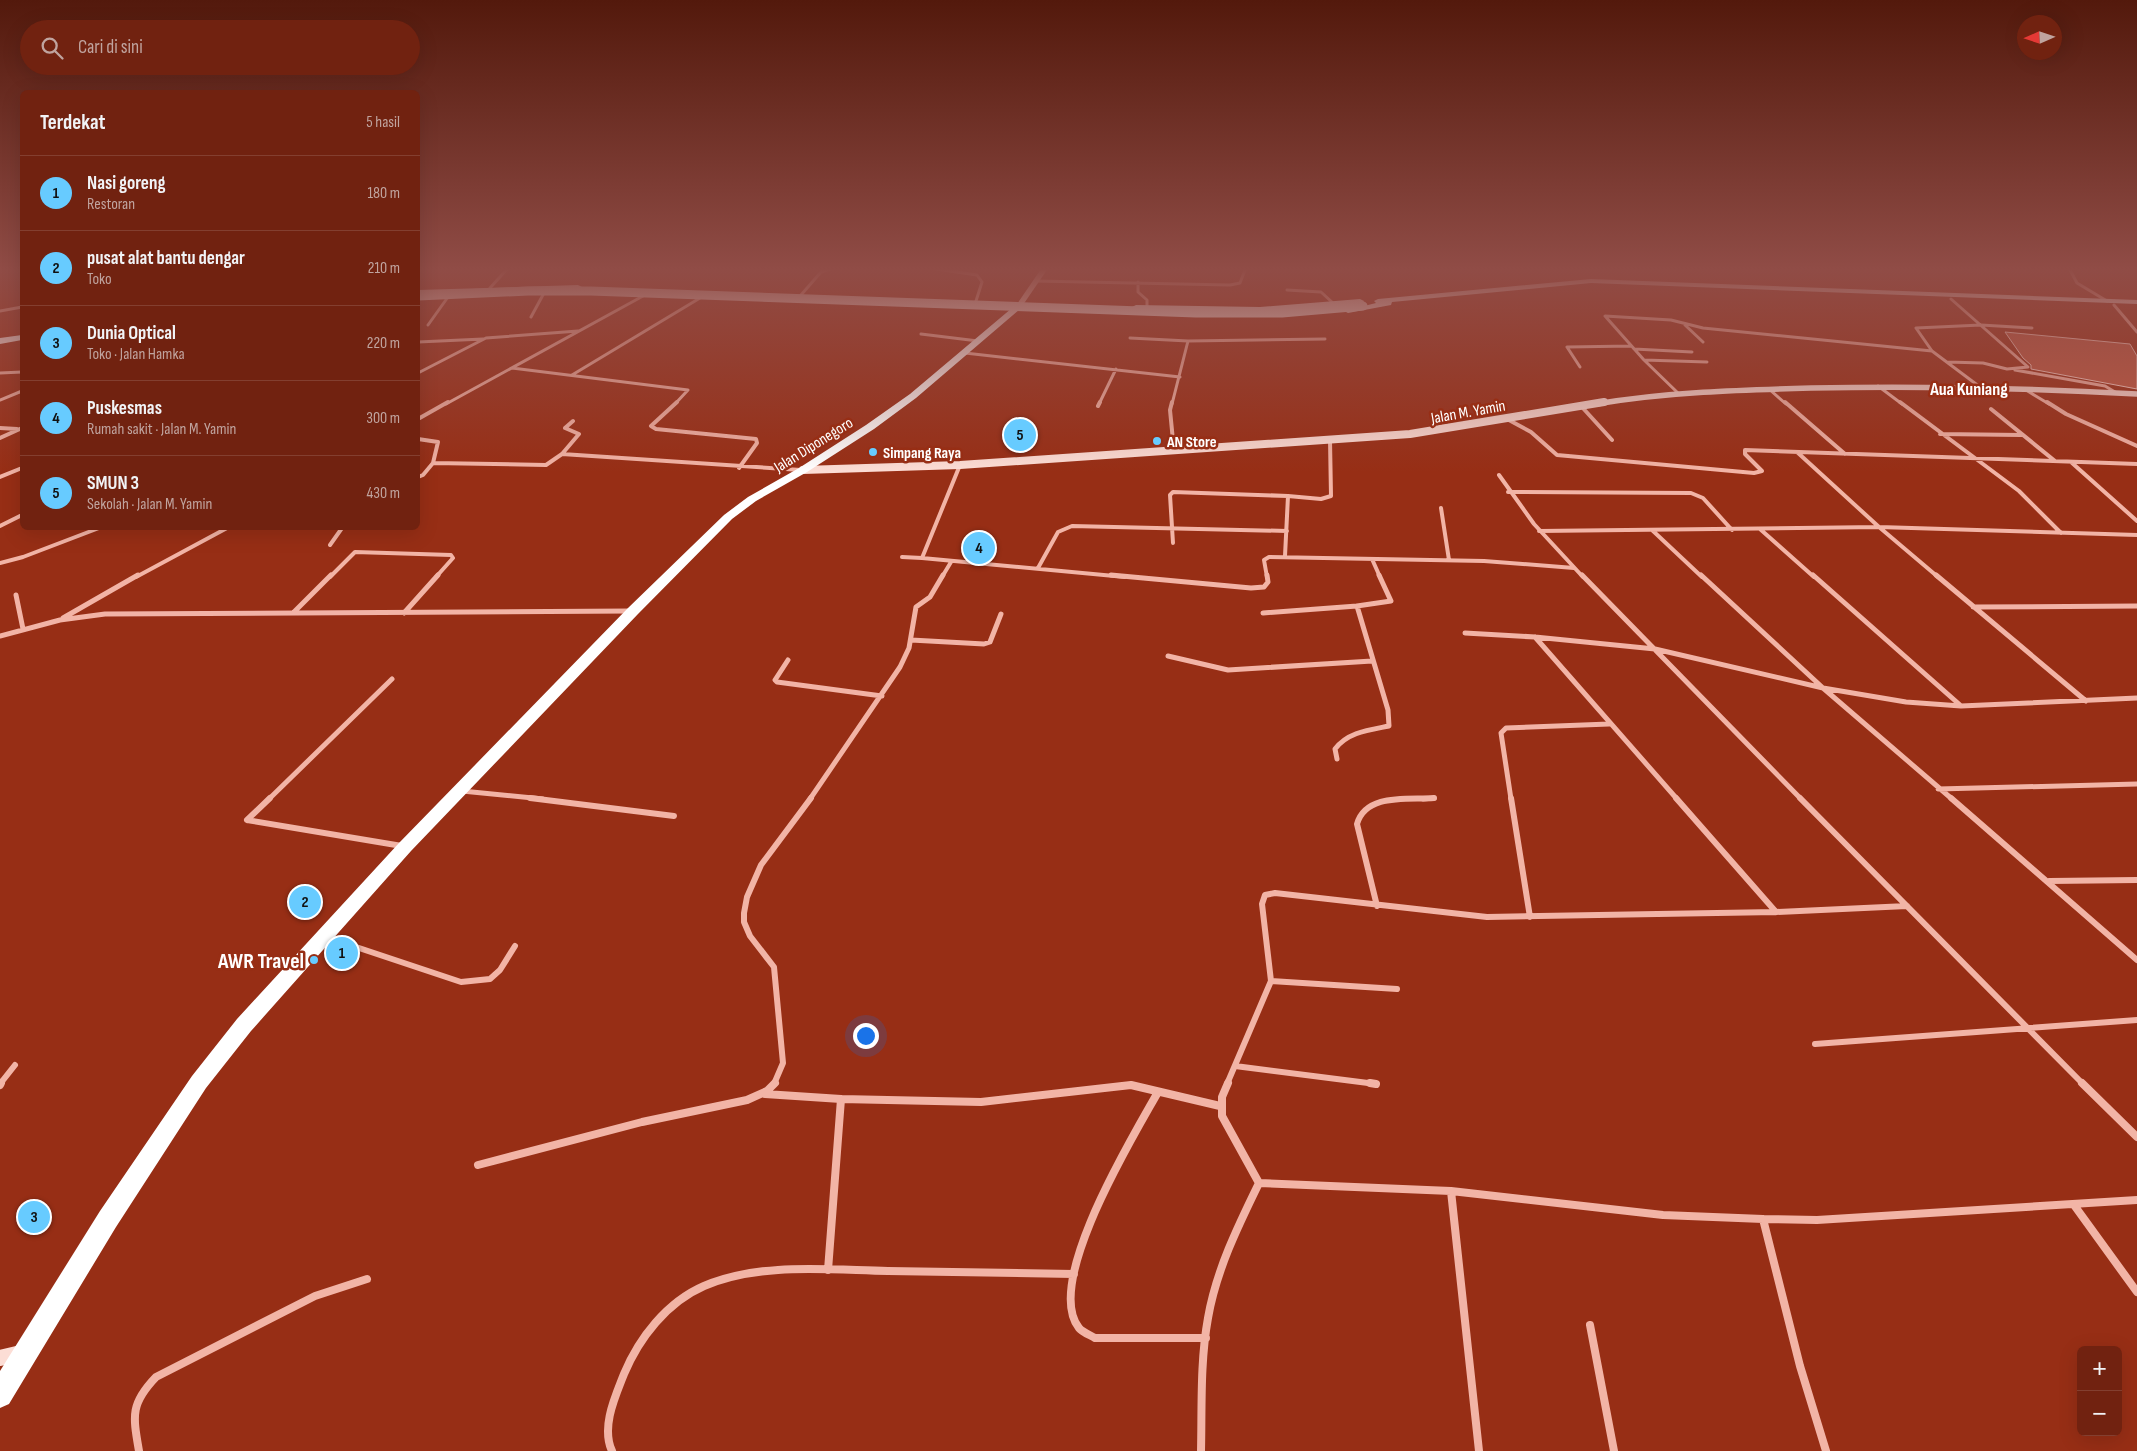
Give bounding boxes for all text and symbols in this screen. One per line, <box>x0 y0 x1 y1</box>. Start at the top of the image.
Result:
north arrow <box>2017 15 2062 60</box>
search box <box>20 20 420 75</box>
icon: search <box>38 34 66 62</box>
text: Cari di sini <box>78 36 143 59</box>
text: Terdekat <box>40 110 106 135</box>
text: 5 hasil <box>366 113 400 132</box>
text: Nasi goreng <box>87 172 165 195</box>
text: 1 <box>53 184 59 203</box>
text: 180 m <box>367 184 400 203</box>
text: Restoran <box>87 195 135 214</box>
text: pusat alat bantu dengar <box>87 247 245 270</box>
text: 2 <box>52 259 60 278</box>
text: 210 m <box>368 259 400 278</box>
text: Toko <box>87 270 112 289</box>
text: Dunia Optical <box>87 322 176 345</box>
text: 3 <box>52 334 60 353</box>
text: 220 m <box>367 334 400 353</box>
text: Toko · Jalan Hamka <box>87 345 185 364</box>
district label: Aua Kuniang <box>1929 379 2008 400</box>
text: Puskesmas <box>87 397 162 420</box>
street label: Jalan M. Yamin <box>1429 397 1507 429</box>
text: 4 <box>52 409 60 428</box>
text: 300 m <box>366 409 400 428</box>
street label: Jalan Diponegoro <box>770 414 857 478</box>
pin: 5 <box>1004 416 1036 454</box>
text: Rumah sakit · Jalan M. Yamin <box>87 420 236 439</box>
place label: AN Store <box>1166 433 1217 452</box>
marker: AN Store <box>1151 435 1163 447</box>
place label: Simpang Raya <box>883 444 961 463</box>
marker: Simpang Raya <box>867 446 879 458</box>
text: SMUN 3 <box>87 472 139 495</box>
text: 5 <box>52 484 60 503</box>
text: 430 m <box>367 484 400 503</box>
text: Sekolah · Jalan M. Yamin <box>87 495 212 514</box>
pin: 4 <box>963 529 995 567</box>
pin: 2 <box>289 883 321 921</box>
pin: 1 <box>326 934 358 972</box>
place label: AWR Travel <box>217 948 304 975</box>
marker: AWR Travel <box>308 954 320 966</box>
your location <box>853 1023 879 1049</box>
pin: 3 <box>18 1198 50 1236</box>
map controls <box>2077 1346 2122 1436</box>
button: + <box>2077 1346 2122 1391</box>
button: − <box>2077 1391 2122 1436</box>

